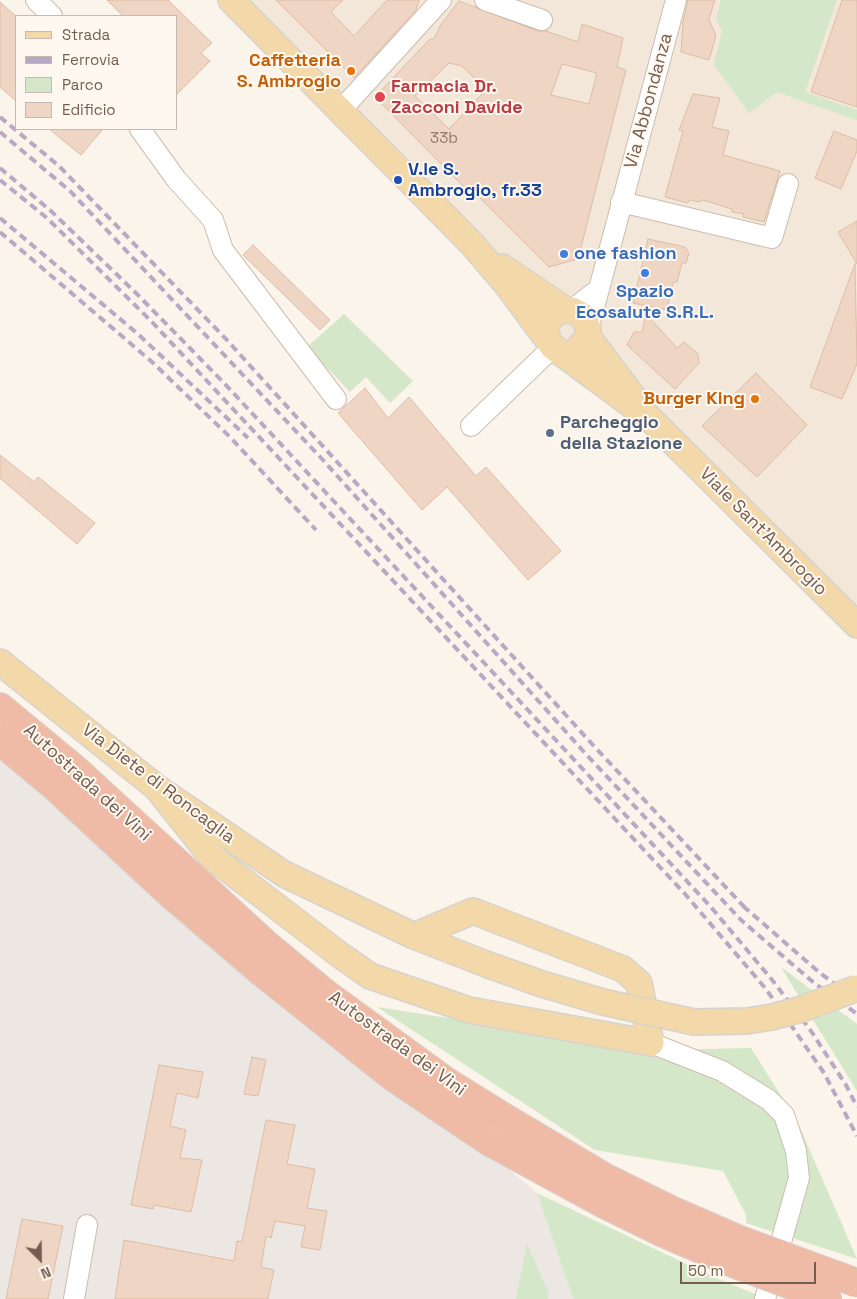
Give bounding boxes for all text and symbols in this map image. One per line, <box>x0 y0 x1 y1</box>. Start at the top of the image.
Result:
legend <box>15 15 178 130</box>
text: Strada <box>62 25 110 44</box>
street label: Via Abbondanza <box>620 31 678 171</box>
text: Ferrovia <box>62 50 119 69</box>
place label: Caffetteria S. Ambrogio <box>237 50 341 92</box>
marker: Caffetteria S. Ambrogio <box>345 65 357 77</box>
text: Parco <box>62 75 103 94</box>
place label: Farmacia Dr. Zacconi Davide <box>391 76 523 118</box>
marker: Farmacia Dr. Zacconi Davide <box>373 90 387 104</box>
text: Edificio <box>62 100 116 119</box>
house number: 33b <box>430 130 458 148</box>
place label: V.le S. Ambrogio, fr.33 <box>408 159 542 202</box>
marker: V.le S. Ambrogio, fr.33 <box>392 174 404 186</box>
place label: one fashion <box>574 243 677 265</box>
marker: one fashion <box>558 248 570 260</box>
marker: Spazio Ecosalute S.R.L. <box>639 267 651 279</box>
place label: Spazio Ecosalute S.R.L. <box>576 281 714 324</box>
place label: Burger King <box>643 388 745 410</box>
marker: Burger King <box>749 393 761 405</box>
place label: Parcheggio della Stazione <box>560 412 683 454</box>
marker: Parcheggio della Stazione <box>544 427 556 439</box>
street label: Viale Sant'Ambrogio <box>694 463 832 601</box>
street label: Via Diete di Roncaglia <box>77 719 239 849</box>
street label: Autostrada dei Vini <box>19 720 155 846</box>
street label: Autostrada dei Vini <box>324 987 470 1101</box>
north arrow <box>15 1234 65 1284</box>
scale bar <box>682 1252 818 1284</box>
text: 50 m <box>688 1261 723 1280</box>
text: N <box>38 1263 54 1283</box>

